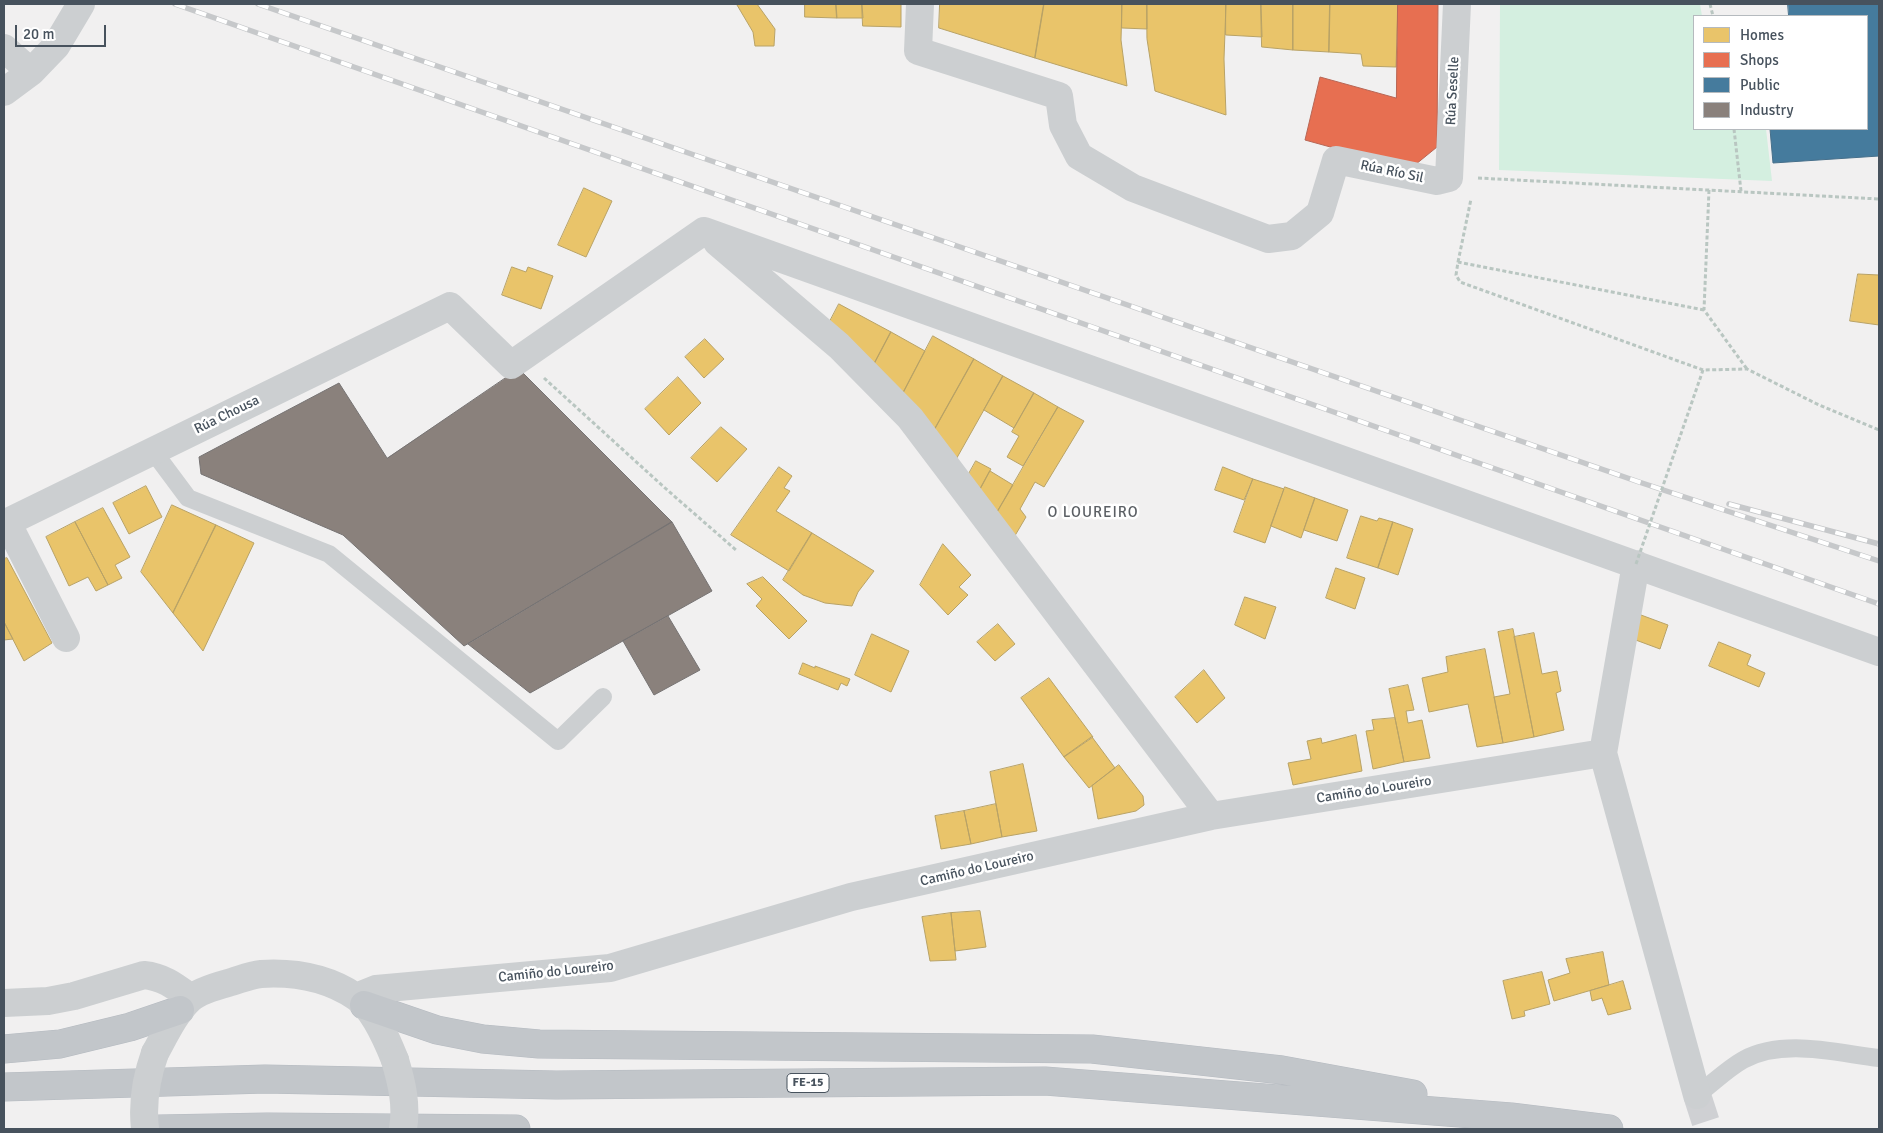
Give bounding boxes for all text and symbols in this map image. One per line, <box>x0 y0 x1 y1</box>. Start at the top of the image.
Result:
scale bar <box>18 15 109 47</box>
legend <box>1693 15 1868 130</box>
text: 20 m <box>23 25 54 43</box>
text: Homes <box>1740 26 1784 44</box>
text: Shops <box>1740 51 1779 69</box>
street label: Rúa Seselle <box>1443 56 1463 126</box>
text: Public <box>1740 76 1780 94</box>
text: Industry <box>1740 101 1793 119</box>
street label: Rúa Río Sil <box>1359 157 1425 187</box>
street label: Rúa Chousa <box>192 392 262 438</box>
district label: O LOUREIRO <box>1046 504 1140 522</box>
street label: Camiño do Loureiro <box>1315 773 1433 807</box>
street label: Camiño do Loureiro <box>919 848 1035 890</box>
street label: Camiño do Loureiro <box>497 958 615 986</box>
road number: FE-15 <box>787 1074 829 1092</box>

